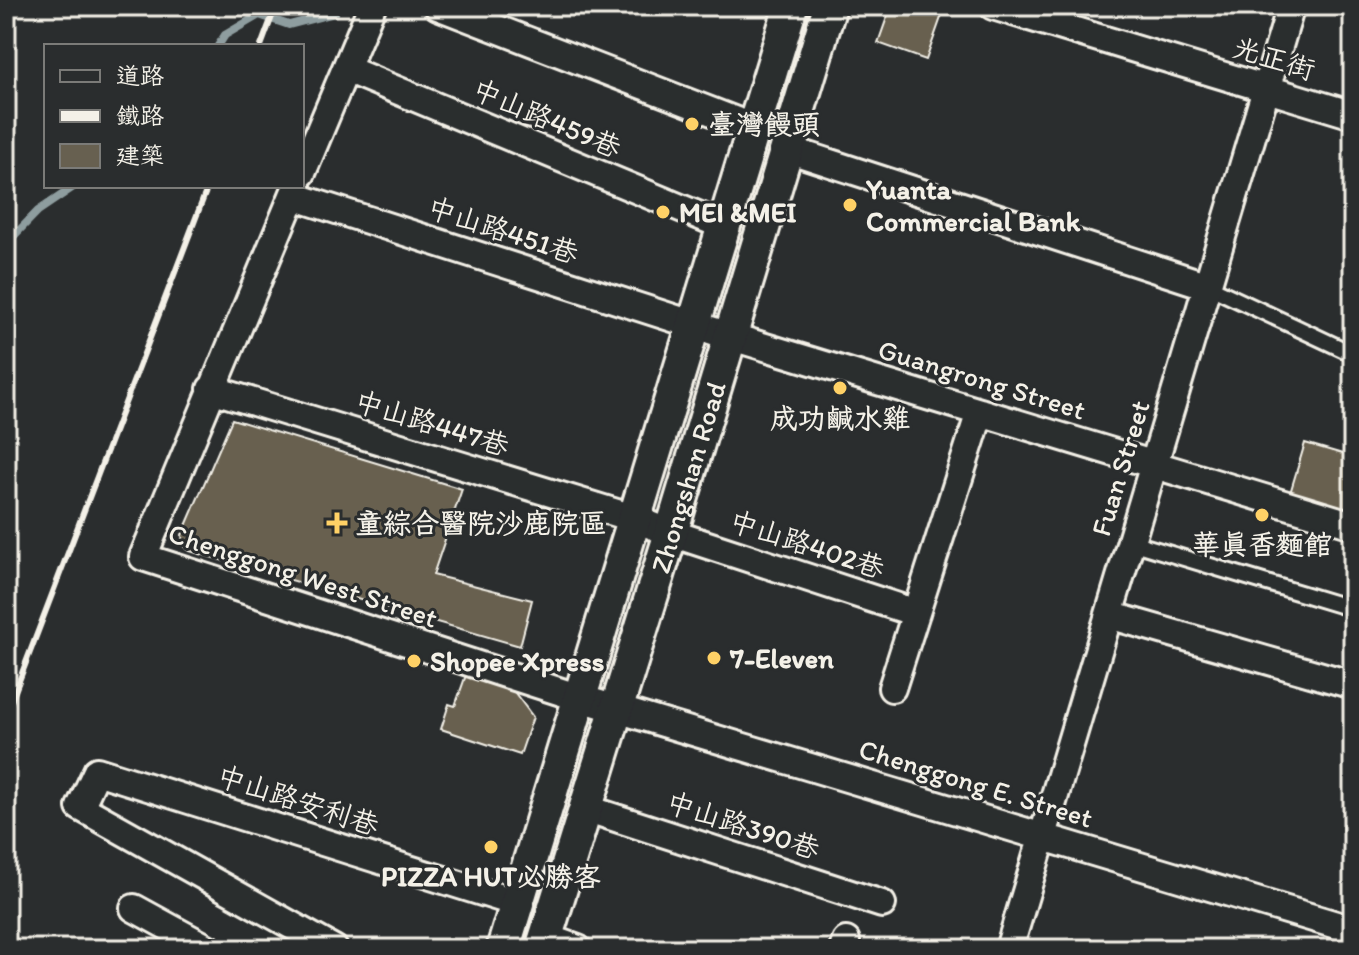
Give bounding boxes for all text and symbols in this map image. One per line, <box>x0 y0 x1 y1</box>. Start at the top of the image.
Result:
street label: 光正街 <box>1229 29 1319 87</box>
legend <box>44 44 304 188</box>
text: 道路 <box>116 61 164 90</box>
street label: 中山路459巷 <box>468 71 627 165</box>
text: 鐵路 <box>116 101 164 130</box>
place label: 臺灣饅頭 <box>708 107 820 141</box>
marker: 臺灣饅頭 <box>683 115 701 133</box>
text: 建築 <box>116 141 164 170</box>
place label: Yuanta Commercial Bank <box>865 172 1081 238</box>
street label: 中山路451巷 <box>423 190 584 271</box>
place label: MEI &MEI <box>679 195 797 229</box>
marker: Yuanta Commercial Bank <box>841 196 859 214</box>
marker: MEI &MEI <box>654 203 672 221</box>
street label: Guangrong Street <box>874 331 1090 427</box>
street label: Zhongshan Road <box>643 377 733 577</box>
marker: 成功鹹水雞 <box>831 379 849 397</box>
street label: 中山路447巷 <box>351 383 514 463</box>
street label: Fuan Street <box>1083 396 1157 540</box>
place label: 成功鹹水雞 <box>770 401 910 435</box>
street label: 中山路402巷 <box>725 503 890 585</box>
place label: 童綜合醫院沙鹿院區 <box>355 506 607 540</box>
marker: 華真香麵館 <box>1253 506 1271 524</box>
marker: 童綜合醫院沙鹿院區 <box>326 512 348 534</box>
street label: Chenggong West Street <box>164 515 442 635</box>
place label: 華真香麵館 <box>1192 527 1332 561</box>
place label: 7-Eleven <box>729 641 834 675</box>
place label: Shopee Xpress <box>430 644 604 678</box>
marker: 7-Eleven <box>705 649 723 667</box>
marker: Shopee Xpress <box>405 652 423 670</box>
street label: Chenggong E. Street <box>855 731 1097 835</box>
street label: 中山路安利巷 <box>213 758 384 842</box>
street label: 中山路390巷 <box>662 784 825 866</box>
marker: PIZZA HUT必勝客 <box>482 838 500 856</box>
place label: PIZZA HUT必勝客 <box>381 859 601 893</box>

